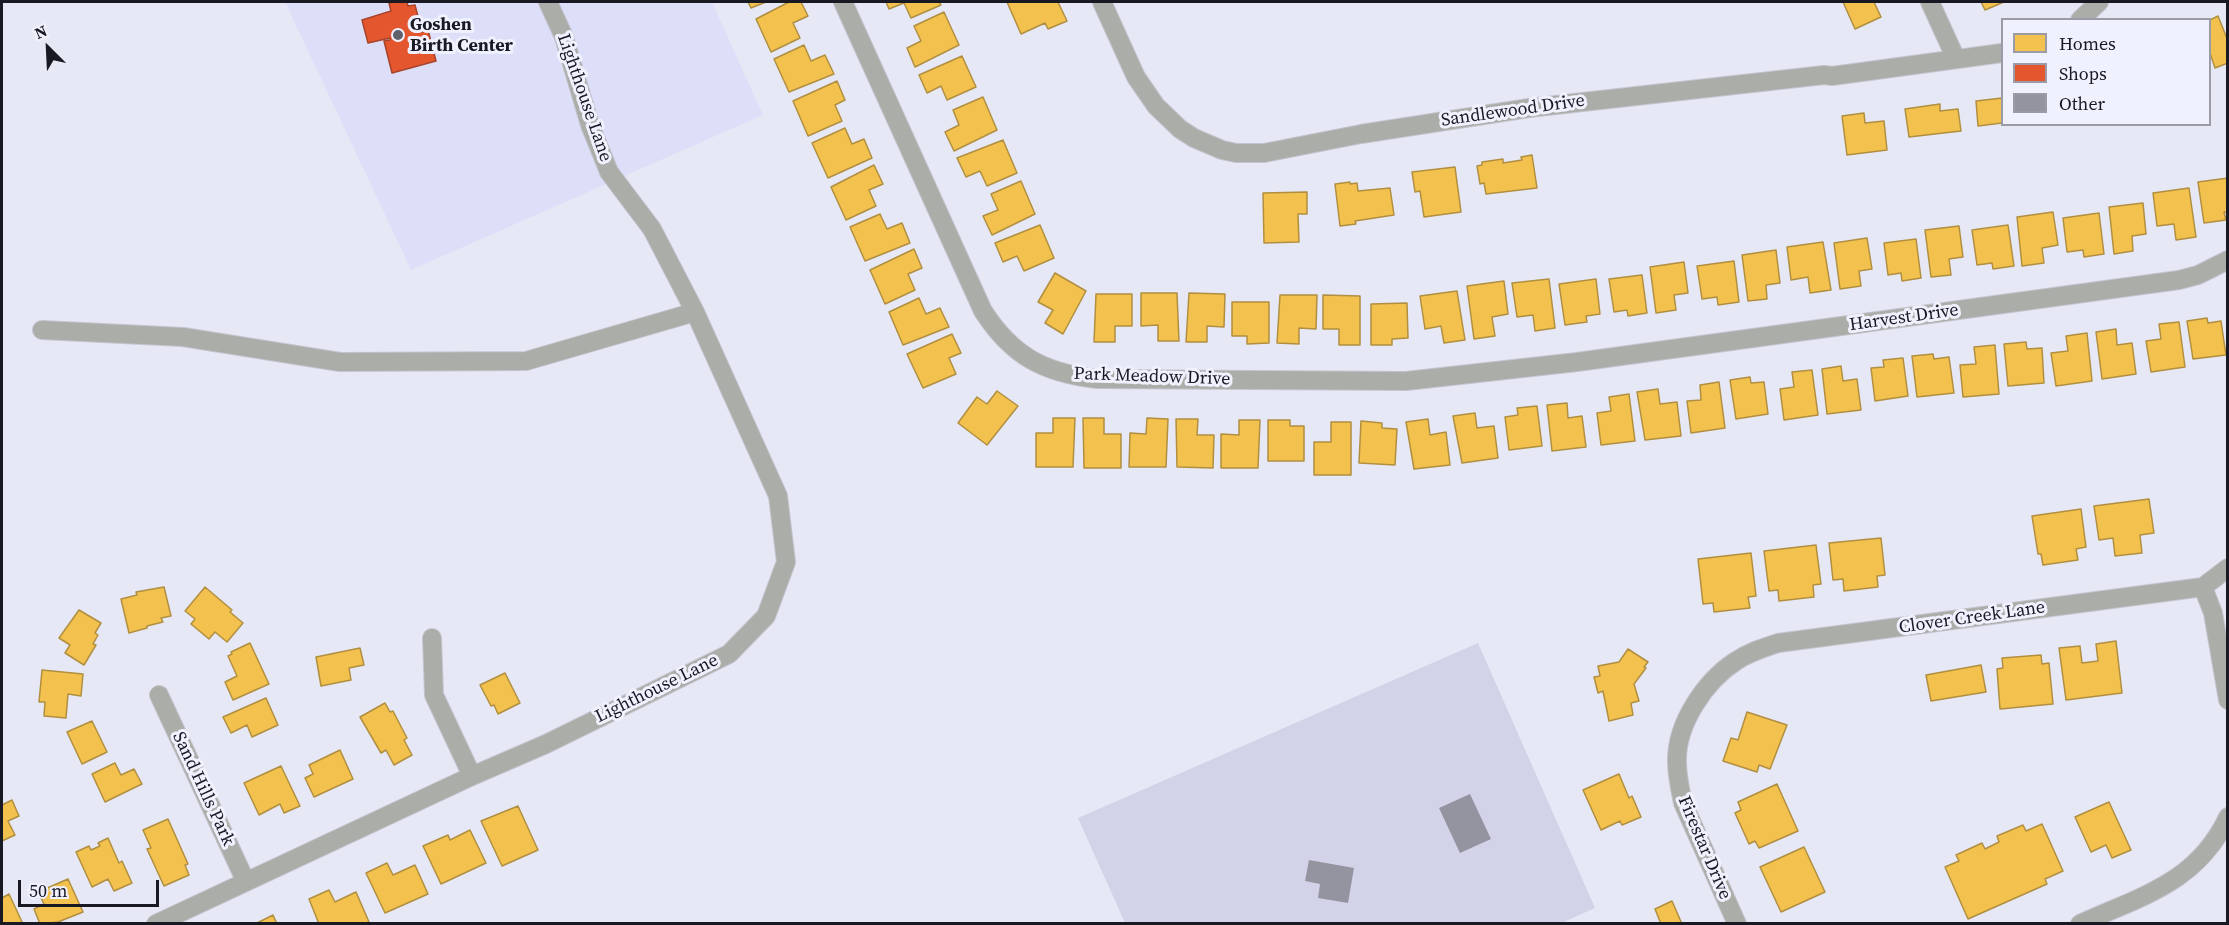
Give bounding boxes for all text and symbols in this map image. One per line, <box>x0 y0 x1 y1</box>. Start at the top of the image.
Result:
place label: Goshen Birth Center <box>410 14 513 57</box>
north arrow <box>18 18 78 78</box>
legend <box>2001 18 2211 126</box>
text: N <box>31 19 50 44</box>
marker: Goshen Birth Center <box>391 28 405 42</box>
street label: Lighthouse Lane <box>552 31 616 165</box>
text: Homes <box>2059 31 2116 56</box>
text: Shops <box>2059 61 2107 86</box>
street label: Sandlewood Drive <box>1440 90 1586 132</box>
text: Other <box>2059 91 2105 116</box>
street label: Harvest Drive <box>1848 300 1960 336</box>
street label: Park Meadow Drive <box>1073 363 1231 391</box>
street label: Clover Creek Lane <box>1898 597 2046 639</box>
street label: Lighthouse Lane <box>592 650 722 728</box>
street label: Sand Hills Park <box>167 729 239 849</box>
street label: Firestar Drive <box>1673 793 1735 903</box>
scale bar <box>21 868 162 906</box>
text: 50 m <box>29 878 67 903</box>

